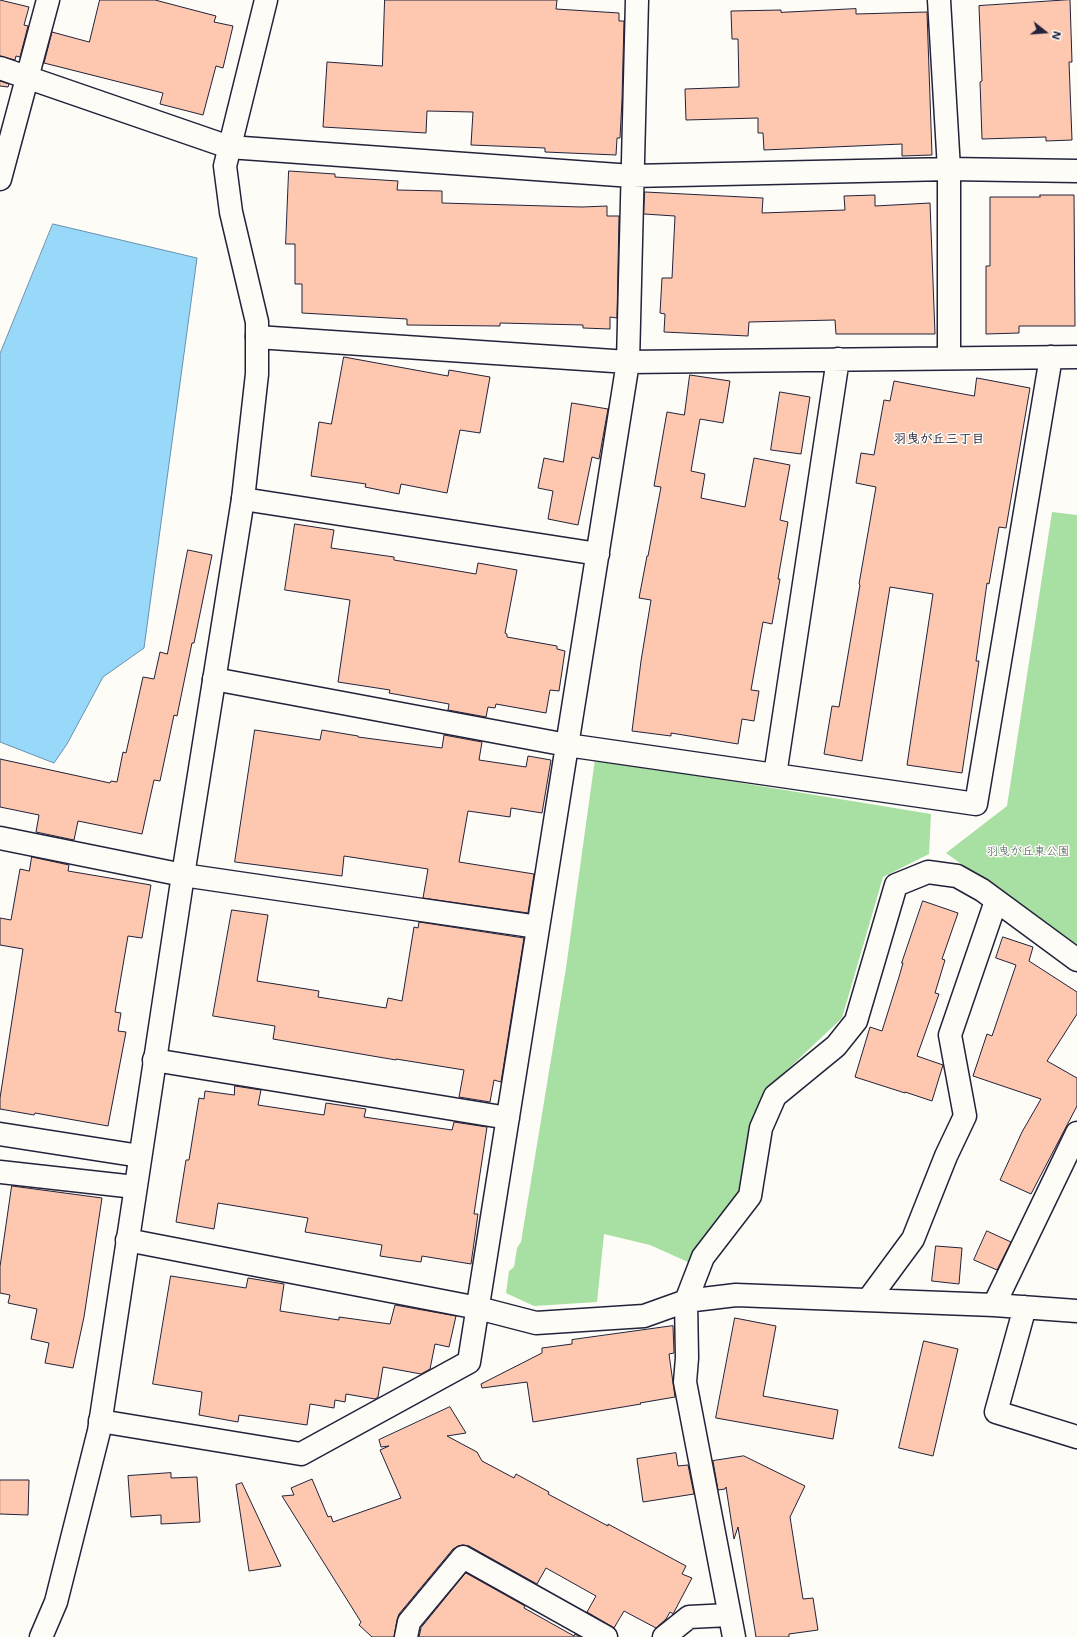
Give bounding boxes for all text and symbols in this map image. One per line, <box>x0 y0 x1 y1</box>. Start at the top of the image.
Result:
north arrow <box>1025 12 1065 52</box>
text: N <box>1049 29 1065 42</box>
district label: 羽曳が丘三丁目 <box>894 431 984 447</box>
park label: 羽曳が丘東公園 <box>986 844 1070 858</box>

